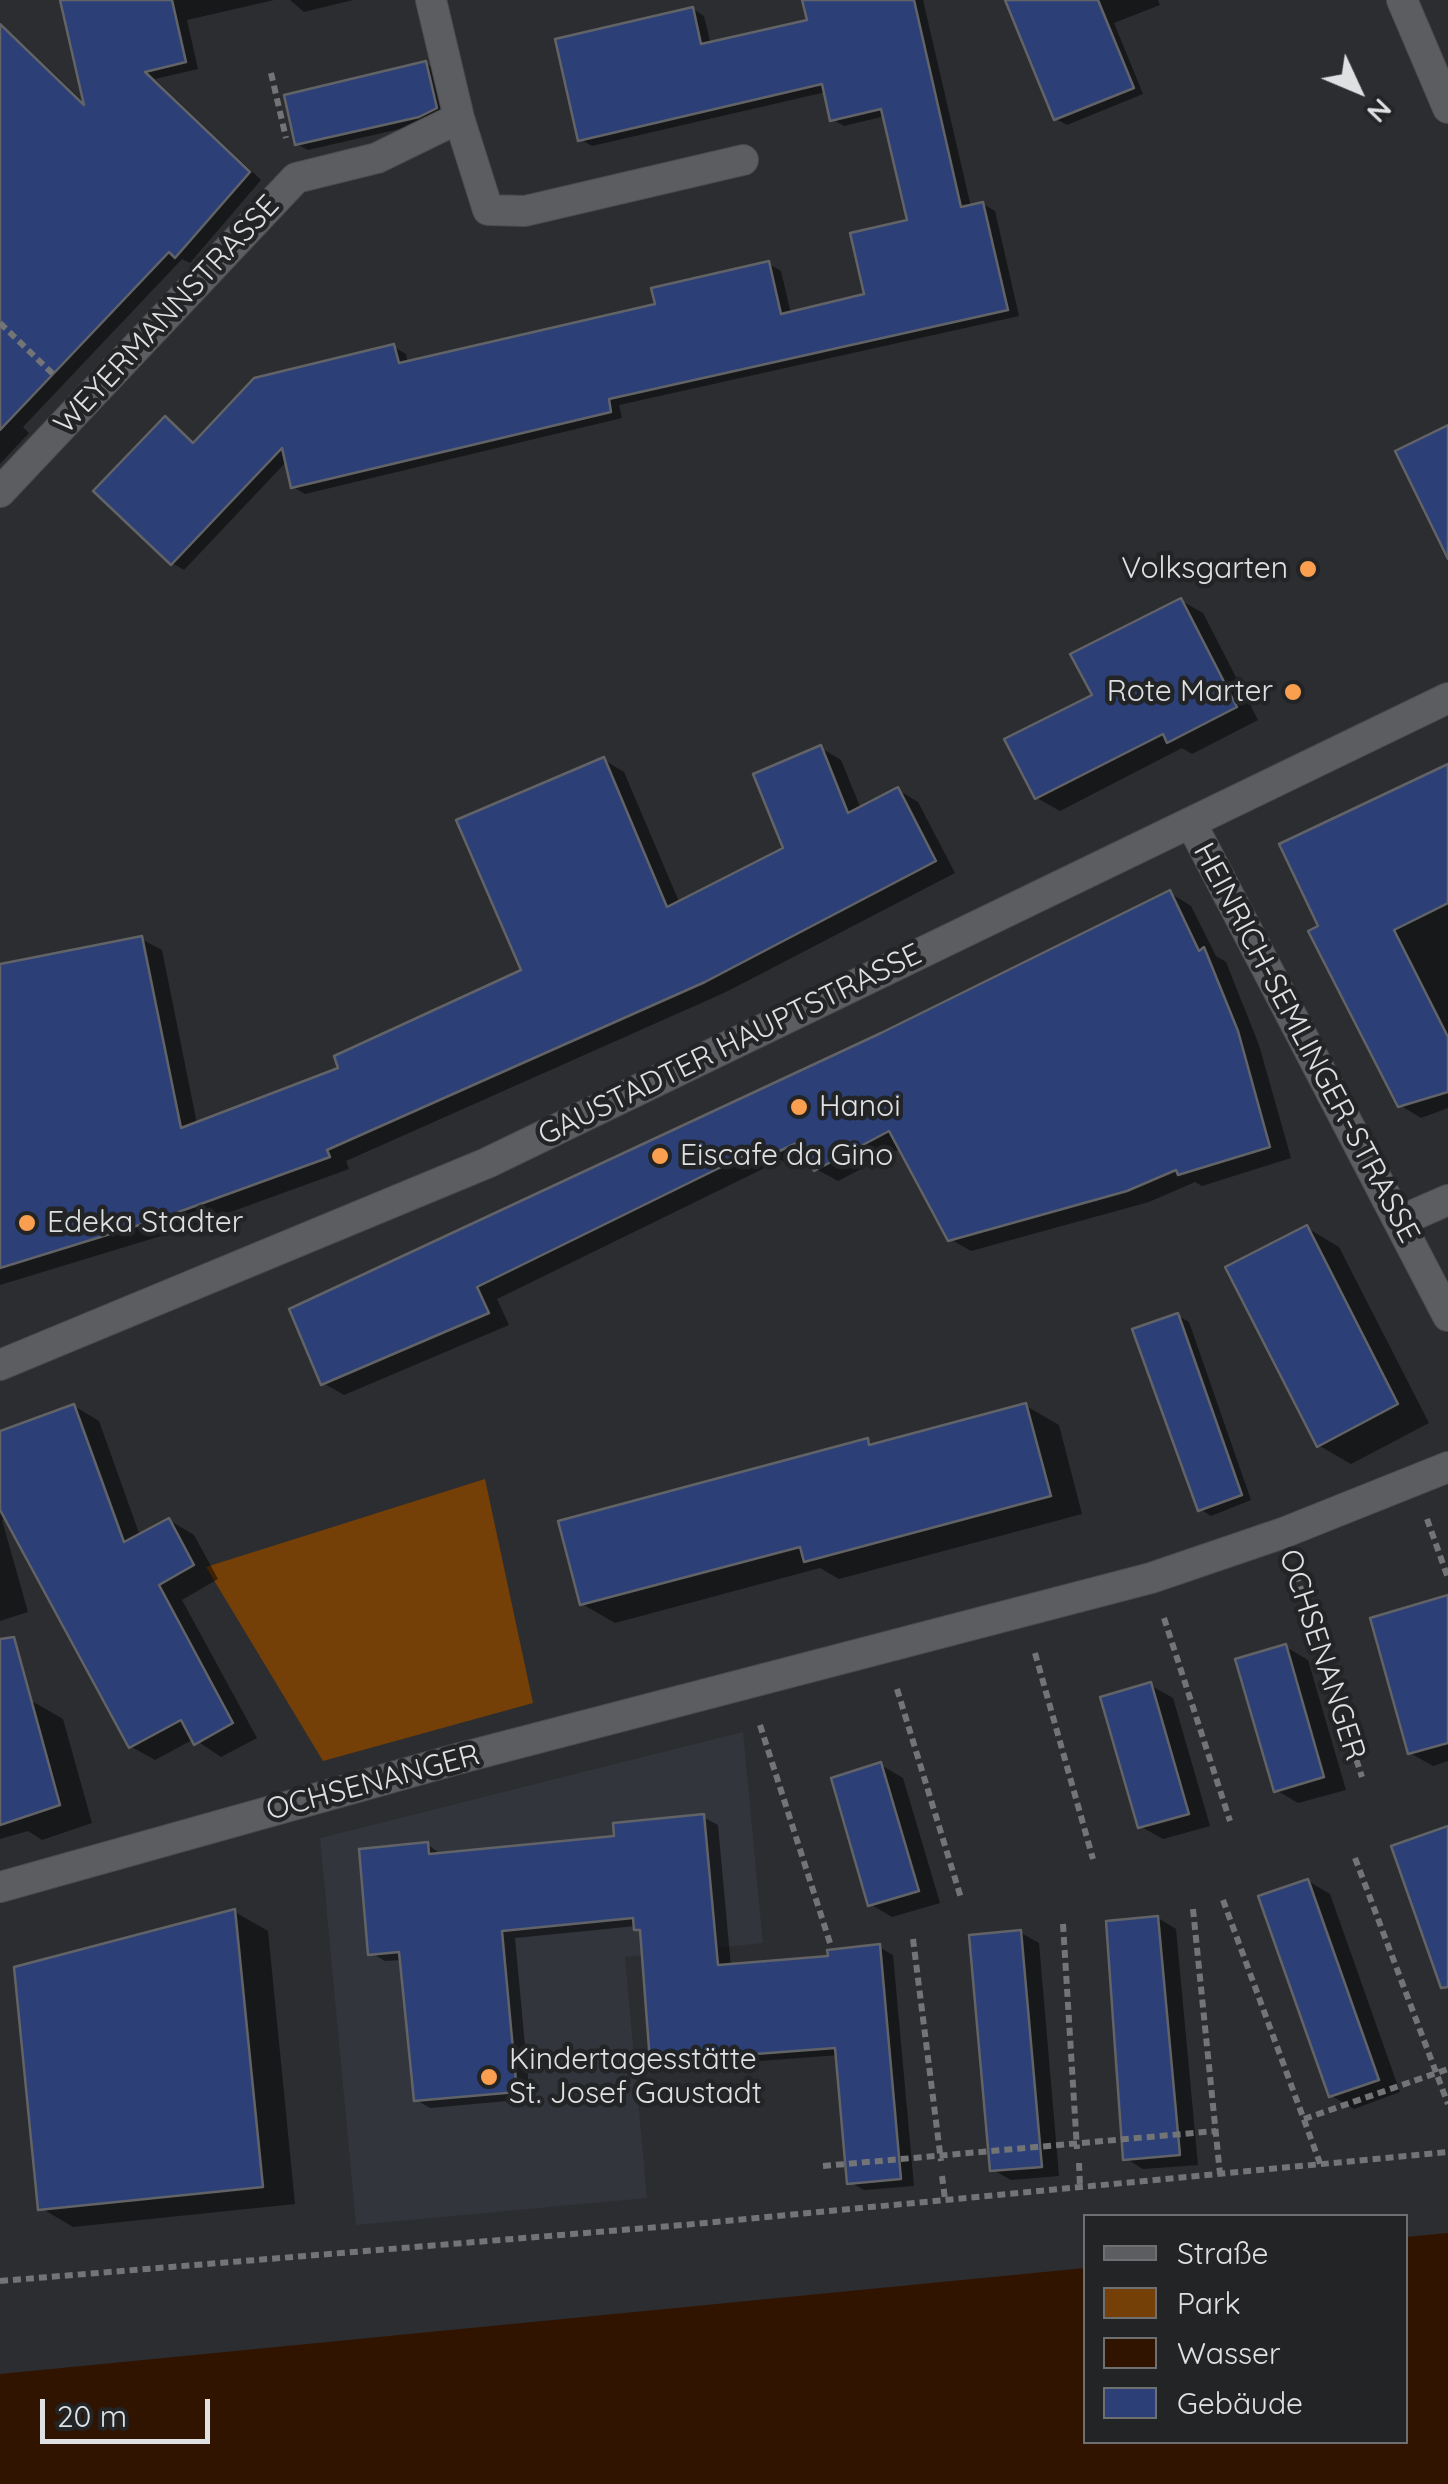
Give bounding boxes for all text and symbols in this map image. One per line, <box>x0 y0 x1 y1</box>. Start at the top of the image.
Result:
north arrow <box>1308 40 1408 140</box>
text: N <box>1360 92 1400 131</box>
street label: WEYERMANNSTRASSE <box>47 188 287 442</box>
place label: Volksgarten <box>1121 551 1288 587</box>
marker: Volksgarten <box>1297 558 1319 580</box>
place label: Rote Marter <box>1107 674 1273 710</box>
marker: Rote Marter <box>1282 681 1304 703</box>
street label: HEINRICH-SEMLINGER-STRASSE <box>1185 837 1427 1249</box>
street label: GAUSTADTER HAUPTSTRASSE <box>533 936 927 1154</box>
place label: Hanoi <box>819 1089 901 1125</box>
marker: Hanoi <box>788 1096 810 1118</box>
place label: Eiscafe da Gino <box>680 1138 893 1174</box>
marker: Eiscafe da Gino <box>649 1145 671 1167</box>
place label: Edeka Stadter <box>47 1205 243 1241</box>
marker: Edeka Stadter <box>16 1212 38 1234</box>
street label: OCHSENANGER <box>1271 1545 1373 1765</box>
street label: OCHSENANGER <box>263 1737 483 1829</box>
place label: Kindertagesstätte St. Josef Gaustadt <box>509 2042 762 2112</box>
marker: Kindertagesstätte St. Josef Gaustadt <box>478 2066 500 2088</box>
legend <box>1083 2214 1408 2444</box>
text: Straße <box>1177 2234 1269 2272</box>
text: Park <box>1177 2284 1241 2322</box>
text: Wasser <box>1177 2334 1281 2372</box>
scale bar <box>45 2379 215 2441</box>
text: Gebäude <box>1177 2384 1303 2422</box>
text: 20 m <box>57 2397 127 2435</box>

